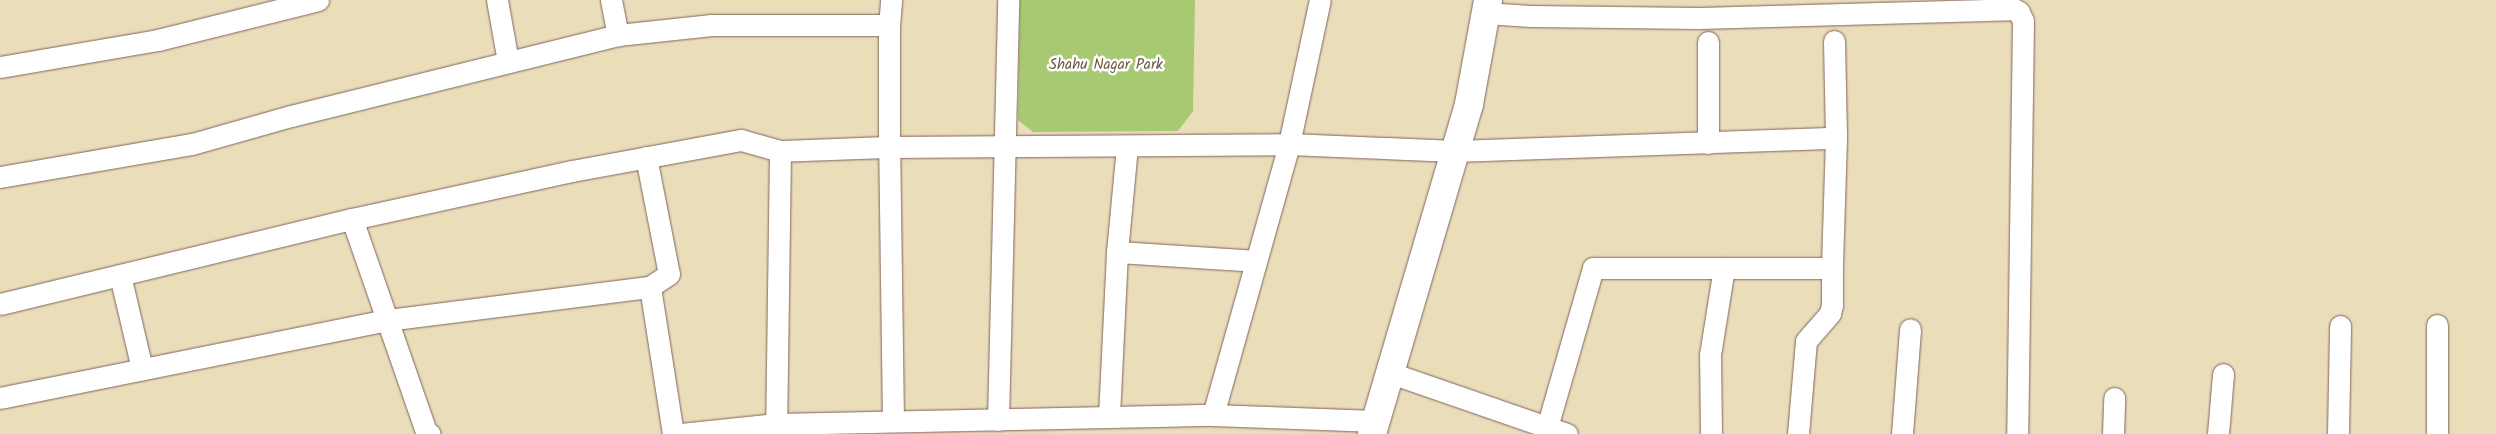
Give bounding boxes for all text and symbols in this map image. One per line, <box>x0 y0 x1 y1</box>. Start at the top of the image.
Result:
park label: Shahu Nagar Park <box>1049 57 1163 75</box>

